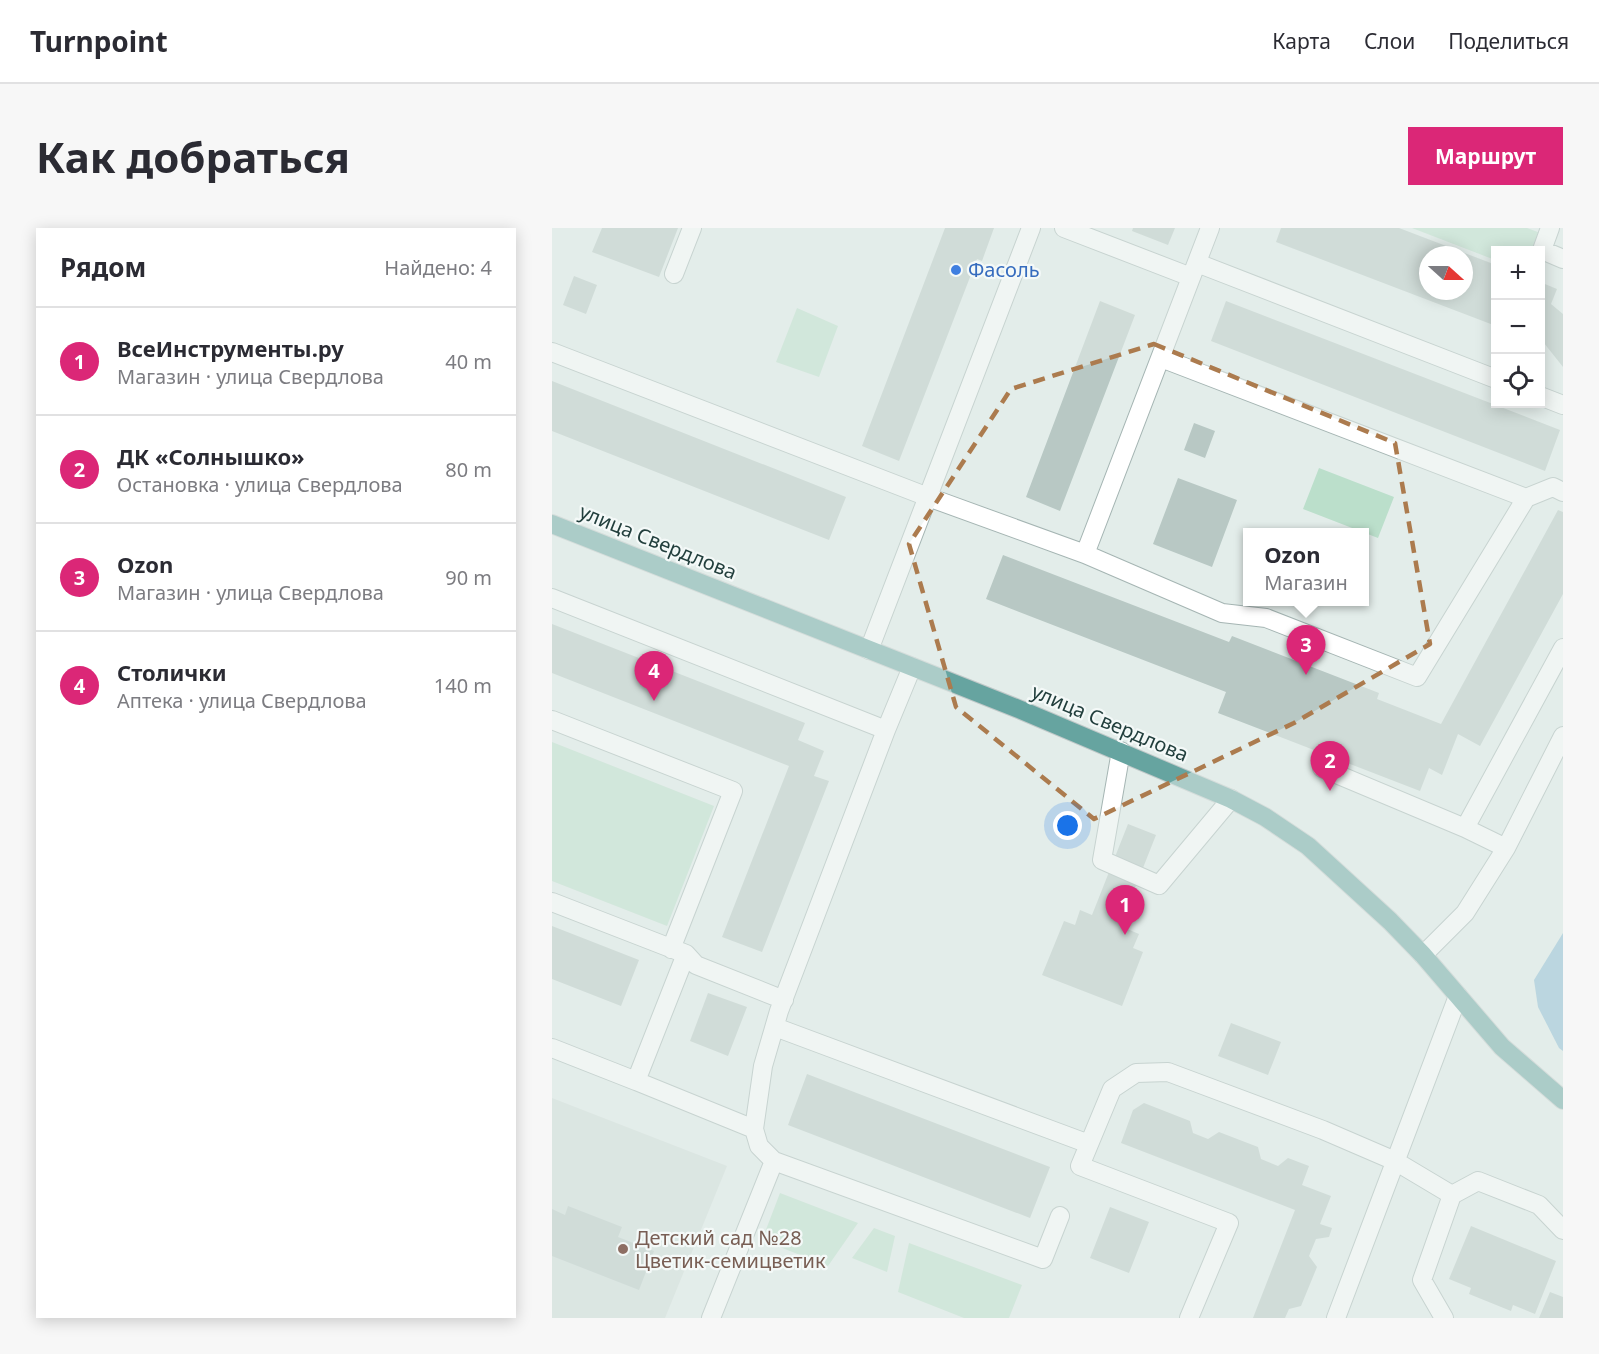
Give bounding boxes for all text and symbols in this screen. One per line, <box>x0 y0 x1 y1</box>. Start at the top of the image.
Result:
text: Turnpoint <box>30 22 168 60</box>
text: Карта <box>1272 27 1331 55</box>
text: Слои <box>1364 27 1415 55</box>
text: Поделиться <box>1448 27 1569 55</box>
button: Маршрут <box>1408 127 1563 185</box>
text: Как добраться <box>36 128 350 185</box>
north arrow <box>1419 246 1473 300</box>
map controls <box>1491 246 1545 408</box>
button: + <box>1491 246 1545 300</box>
text: Рядом <box>60 249 146 285</box>
text: Найдено: 4 <box>384 254 492 281</box>
place label: Фасоль <box>968 256 1040 283</box>
marker: Фасоль <box>949 263 963 277</box>
button: − <box>1491 300 1545 354</box>
text: ВсеИнструменты.ру <box>117 333 344 363</box>
text: 1 <box>74 348 85 375</box>
text: 40 m <box>445 348 492 375</box>
button: locate <box>1491 354 1545 408</box>
text: Магазин · улица Свердлова <box>117 363 384 390</box>
text: ДК «Солнышко» <box>117 441 305 471</box>
text: 2 <box>74 456 85 483</box>
text: 80 m <box>445 456 492 483</box>
text: Остановка · улица Свердлова <box>117 471 403 498</box>
street label: улица Свердлова <box>575 498 741 585</box>
popup <box>1243 528 1369 606</box>
text: Ozon <box>1264 539 1321 569</box>
text: Ozon <box>117 549 173 579</box>
text: 3 <box>74 564 85 591</box>
text: 90 m <box>445 564 492 591</box>
text: Магазин <box>1264 569 1348 596</box>
text: Магазин · улица Свердлова <box>117 579 384 606</box>
pin: 3 <box>1286 626 1326 675</box>
pin: 4 <box>634 652 674 701</box>
text: Столички <box>117 657 227 687</box>
text: 4 <box>74 672 85 699</box>
text: 140 m <box>434 672 492 699</box>
street label: улица Свердлова <box>1028 677 1193 768</box>
text: Аптека · улица Свердлова <box>117 687 367 714</box>
pin: 2 <box>1310 742 1350 791</box>
your location <box>1053 811 1082 840</box>
pin: 1 <box>1106 886 1144 935</box>
place label: Детский сад №28 Цветик-семицветик <box>635 1224 826 1274</box>
marker: Детский сад №28 Цветик-семицветик <box>616 1242 630 1256</box>

